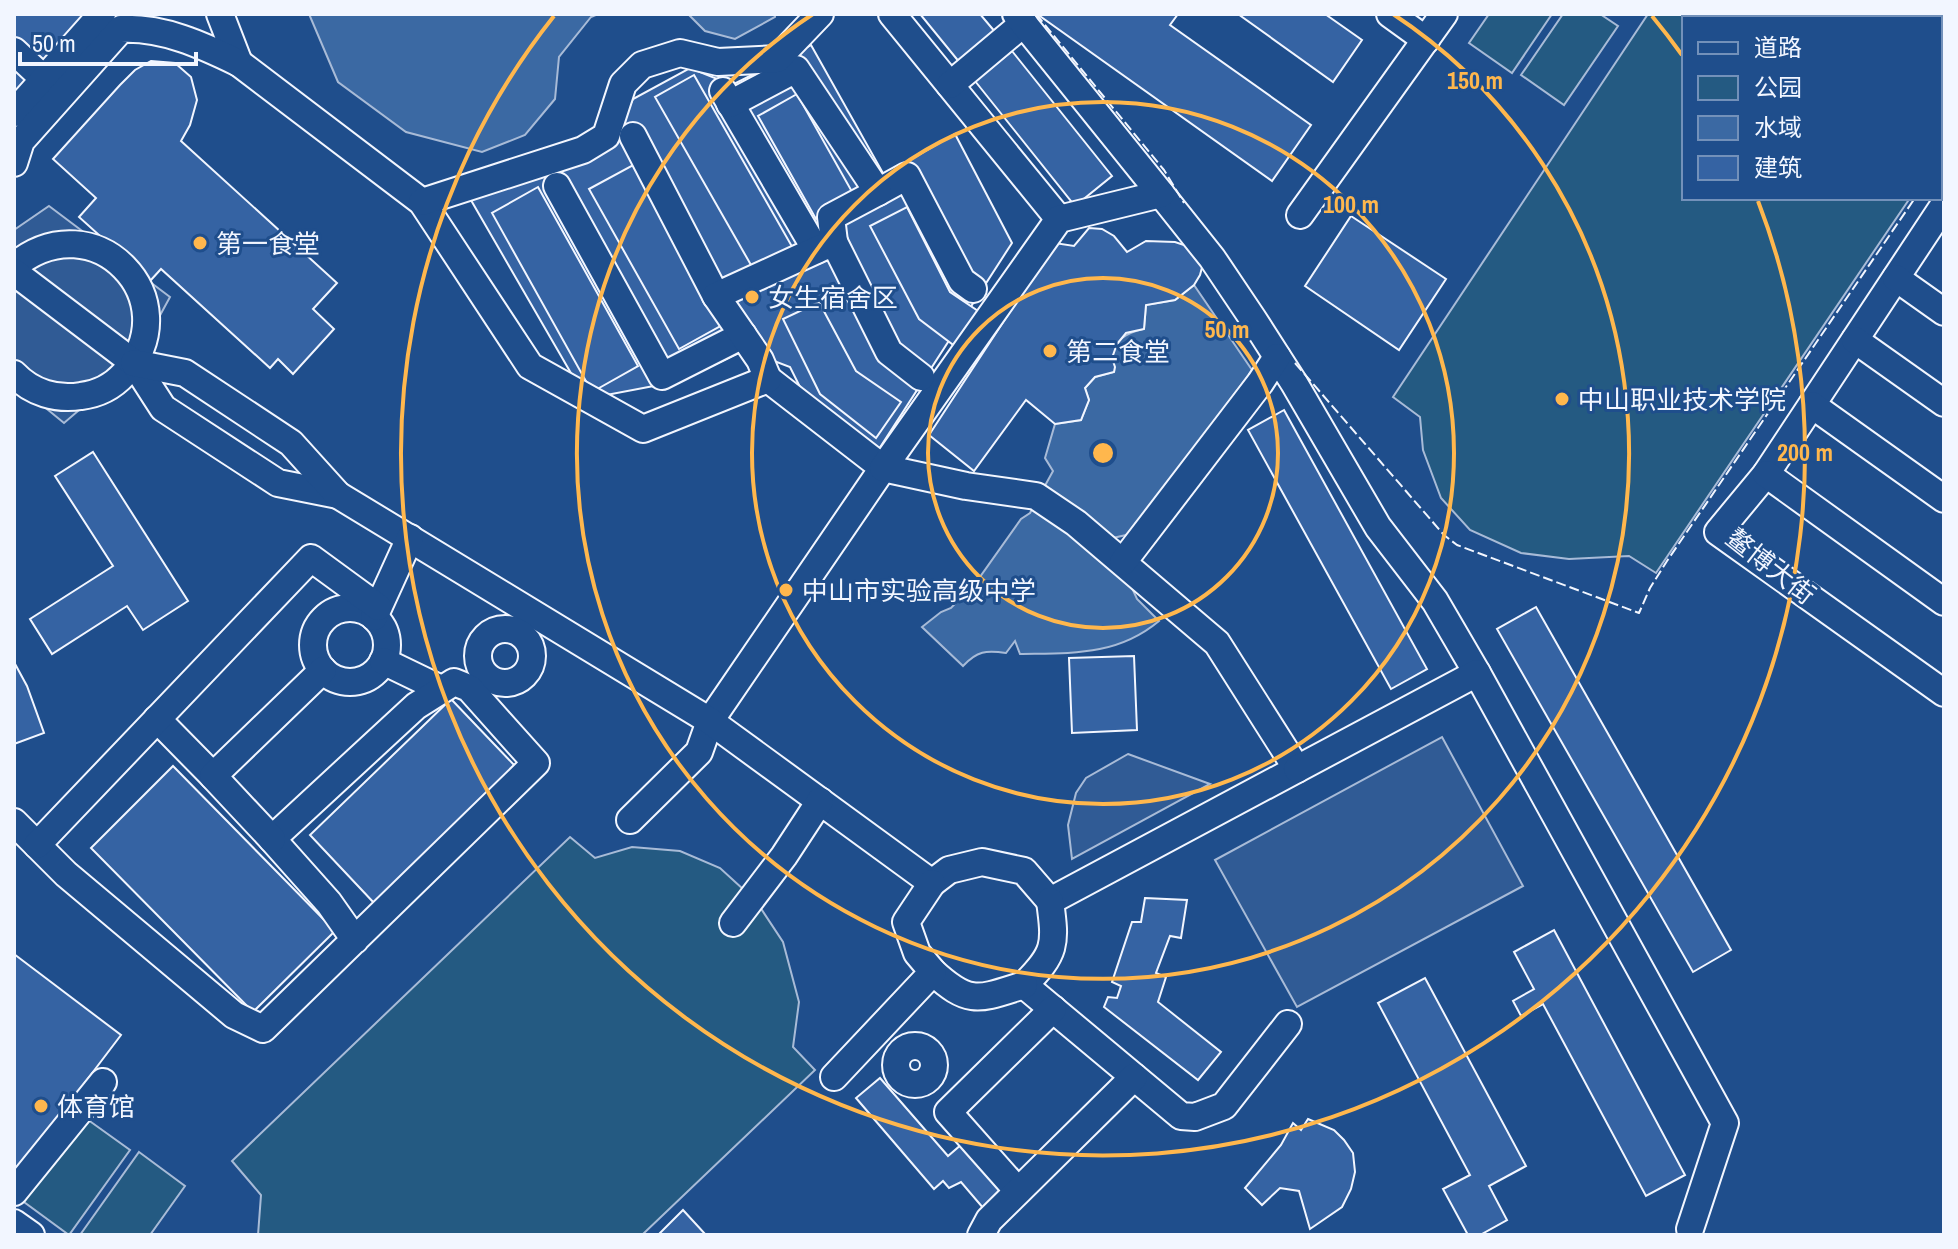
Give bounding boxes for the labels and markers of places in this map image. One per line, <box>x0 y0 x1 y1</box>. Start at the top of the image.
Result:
place label: 第一食堂 <box>216 226 320 261</box>
marker: 第一食堂 <box>191 234 209 252</box>
place label: 女生宿舍区 <box>768 280 898 315</box>
marker: 女生宿舍区 <box>743 288 761 306</box>
place label: 第二食堂 <box>1066 334 1170 369</box>
marker: 第二食堂 <box>1041 342 1059 360</box>
place label: 中山职业技术学院 <box>1578 382 1786 417</box>
marker: 中山职业技术学院 <box>1553 390 1571 408</box>
centre of rings <box>1089 439 1117 467</box>
place label: 中山市实验高级中学 <box>802 573 1036 608</box>
marker: 中山市实验高级中学 <box>777 581 795 599</box>
place label: 体育馆 <box>57 1089 135 1124</box>
marker: 体育馆 <box>32 1097 50 1115</box>

